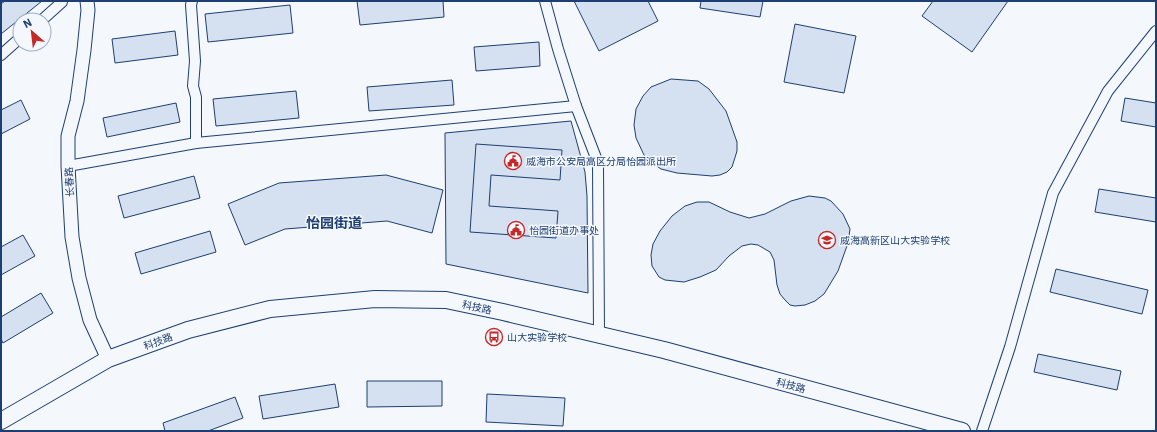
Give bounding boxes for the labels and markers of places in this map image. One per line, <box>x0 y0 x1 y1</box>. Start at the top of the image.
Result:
public building icon: 威海市公安局高区分局怡园派出所 <box>503 151 523 171</box>
place label: 威海市公安局高区分局怡园派出所 <box>526 155 676 168</box>
public building icon: 怡园街道办事处 <box>506 220 526 240</box>
place label: 怡园街道办事处 <box>529 224 599 237</box>
school or university icon: 威海高新区山大实验学校 <box>817 230 837 250</box>
place label: 威海高新区山大实验学校 <box>840 234 950 247</box>
bus stop icon: 山大实验学校 <box>484 327 504 347</box>
place label: 山大实验学校 <box>507 331 567 344</box>

